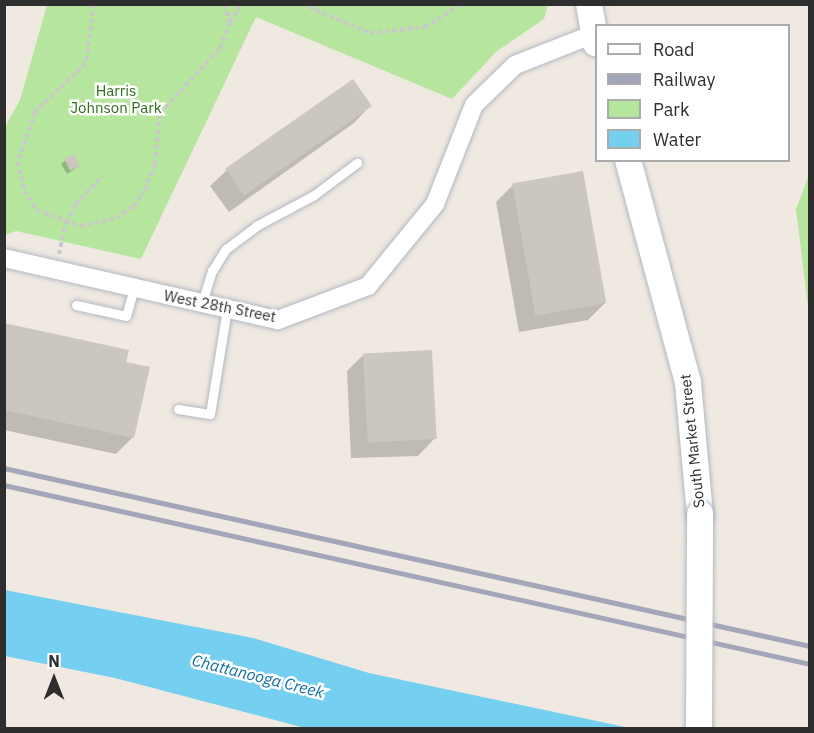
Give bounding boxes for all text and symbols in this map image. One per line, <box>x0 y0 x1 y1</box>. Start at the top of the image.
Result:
legend <box>595 24 790 162</box>
text: Road <box>653 38 694 61</box>
text: Railway <box>653 68 715 91</box>
park label: Harris Johnson Park <box>70 81 162 116</box>
text: Park <box>653 98 689 121</box>
text: Water <box>653 128 701 151</box>
street label: West 28th Street <box>162 286 278 326</box>
street label: South Market Street <box>676 373 708 509</box>
north arrow <box>24 649 84 709</box>
water label: Chattanooga Creek <box>190 650 326 702</box>
text: N <box>48 651 60 671</box>

